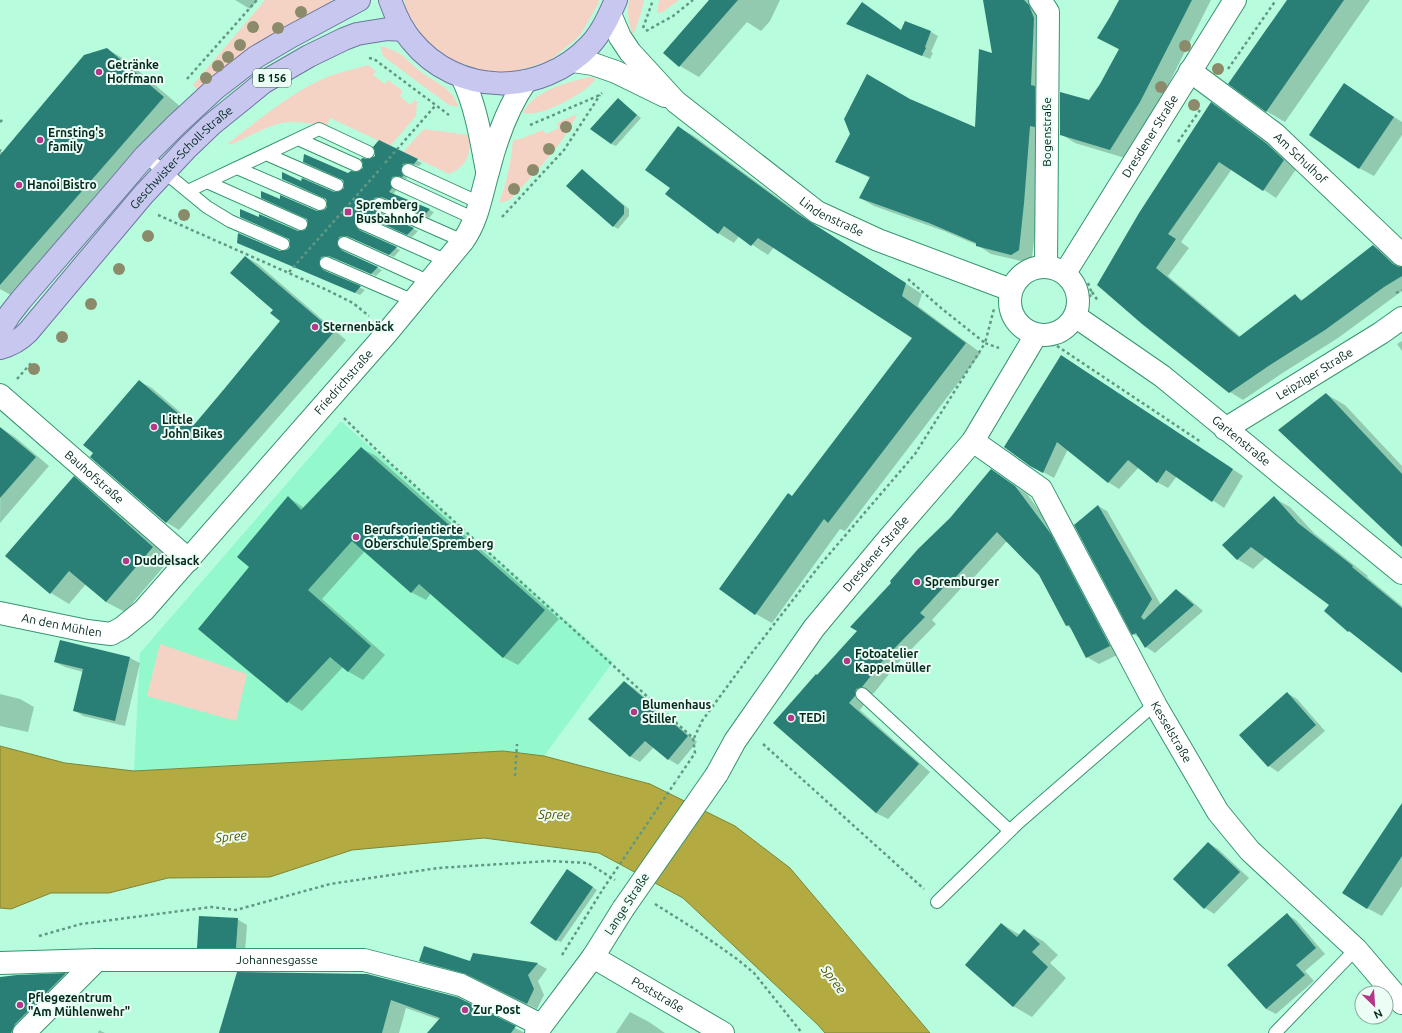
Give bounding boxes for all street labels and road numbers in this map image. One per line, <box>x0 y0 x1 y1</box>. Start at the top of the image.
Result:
road number: B 156 <box>253 69 291 87</box>
street label: Dresdener Straße <box>1119 92 1180 180</box>
street label: Bogenstraße <box>1040 97 1053 167</box>
street label: Geschwister-Scholl-Straße <box>127 103 235 212</box>
street label: Am Schulhof <box>1272 130 1330 186</box>
street label: Lindenstraße <box>797 194 866 239</box>
street label: Leipziger Straße <box>1273 345 1355 402</box>
street label: Friedrichstraße <box>312 347 375 417</box>
street label: Gartenstraße <box>1210 413 1273 468</box>
street label: Bauhofstraße <box>62 448 127 506</box>
street label: Dresdener Straße <box>840 513 911 594</box>
street label: An den Mühlen <box>21 611 103 639</box>
street label: Kesselstraße <box>1149 699 1195 765</box>
street label: Lange Straße <box>602 870 651 937</box>
street label: Johannesgasse <box>236 953 318 966</box>
street label: Poststraße <box>629 974 687 1015</box>

